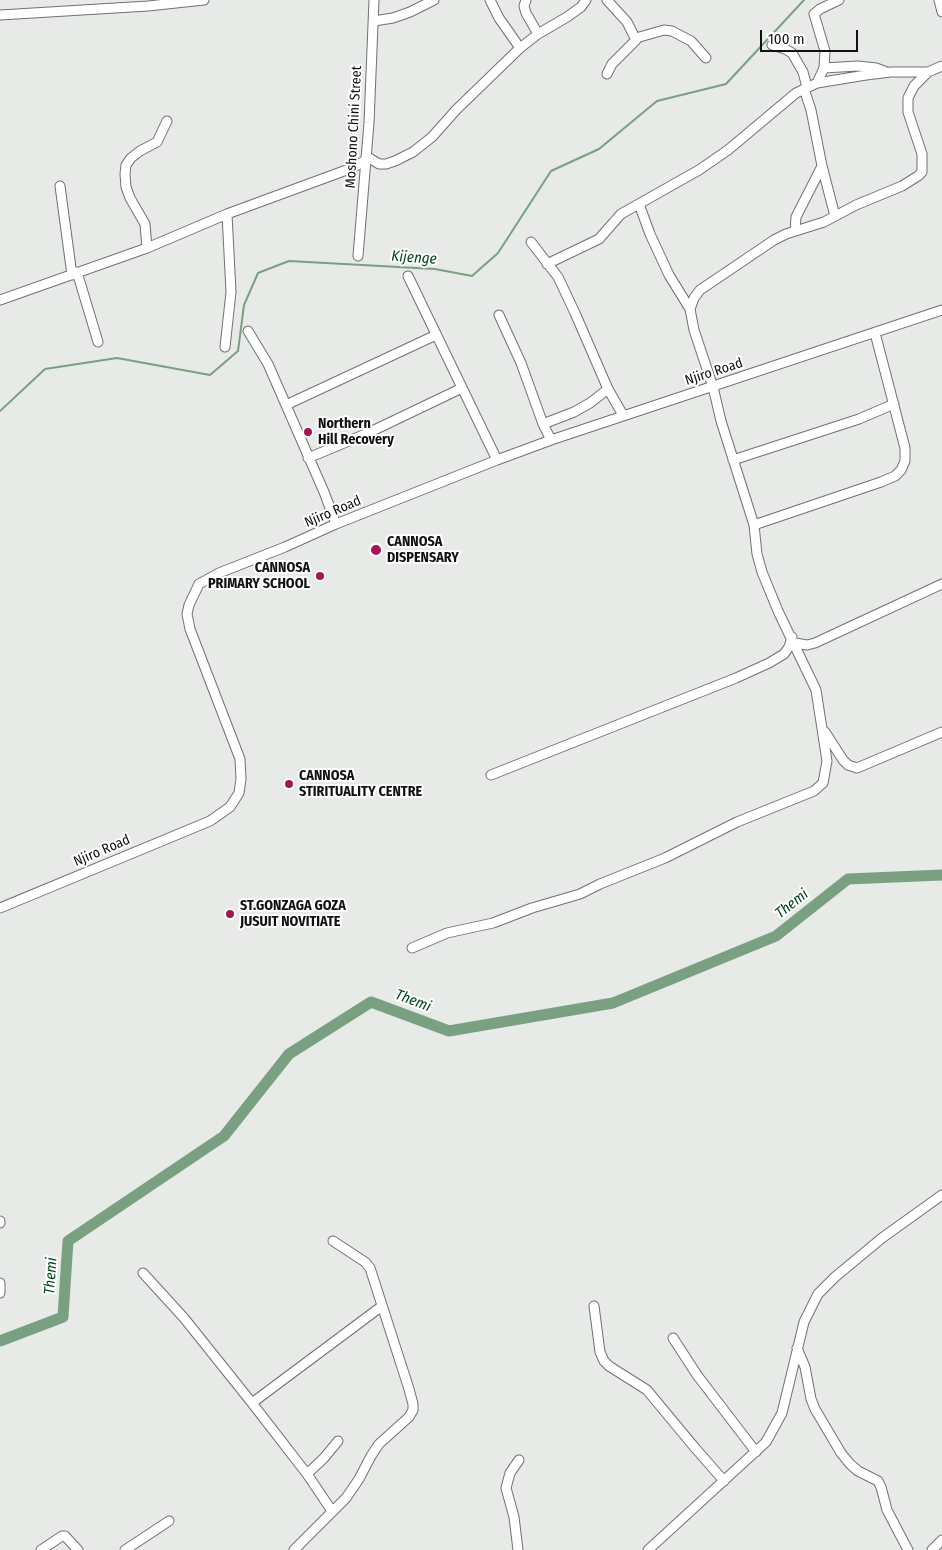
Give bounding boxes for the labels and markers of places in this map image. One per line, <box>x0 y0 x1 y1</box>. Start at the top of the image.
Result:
place label: Northern Hill Recovery <box>318 416 394 448</box>
marker: Northern Hill Recovery <box>302 426 314 438</box>
place label: CANNOSA DISPENSARY <box>387 534 459 566</box>
marker: CANNOSA DISPENSARY <box>369 543 383 557</box>
place label: CANNOSA PRIMARY SCHOOL <box>208 560 310 592</box>
marker: CANNOSA PRIMARY SCHOOL <box>314 570 326 582</box>
place label: CANNOSA STIRITUALITY CENTRE <box>299 768 422 800</box>
marker: CANNOSA STIRITUALITY CENTRE <box>283 778 295 790</box>
place label: ST.GONZAGA GOZA JUSUIT NOVITIATE <box>240 898 346 930</box>
marker: ST.GONZAGA GOZA JUSUIT NOVITIATE <box>224 908 236 920</box>

